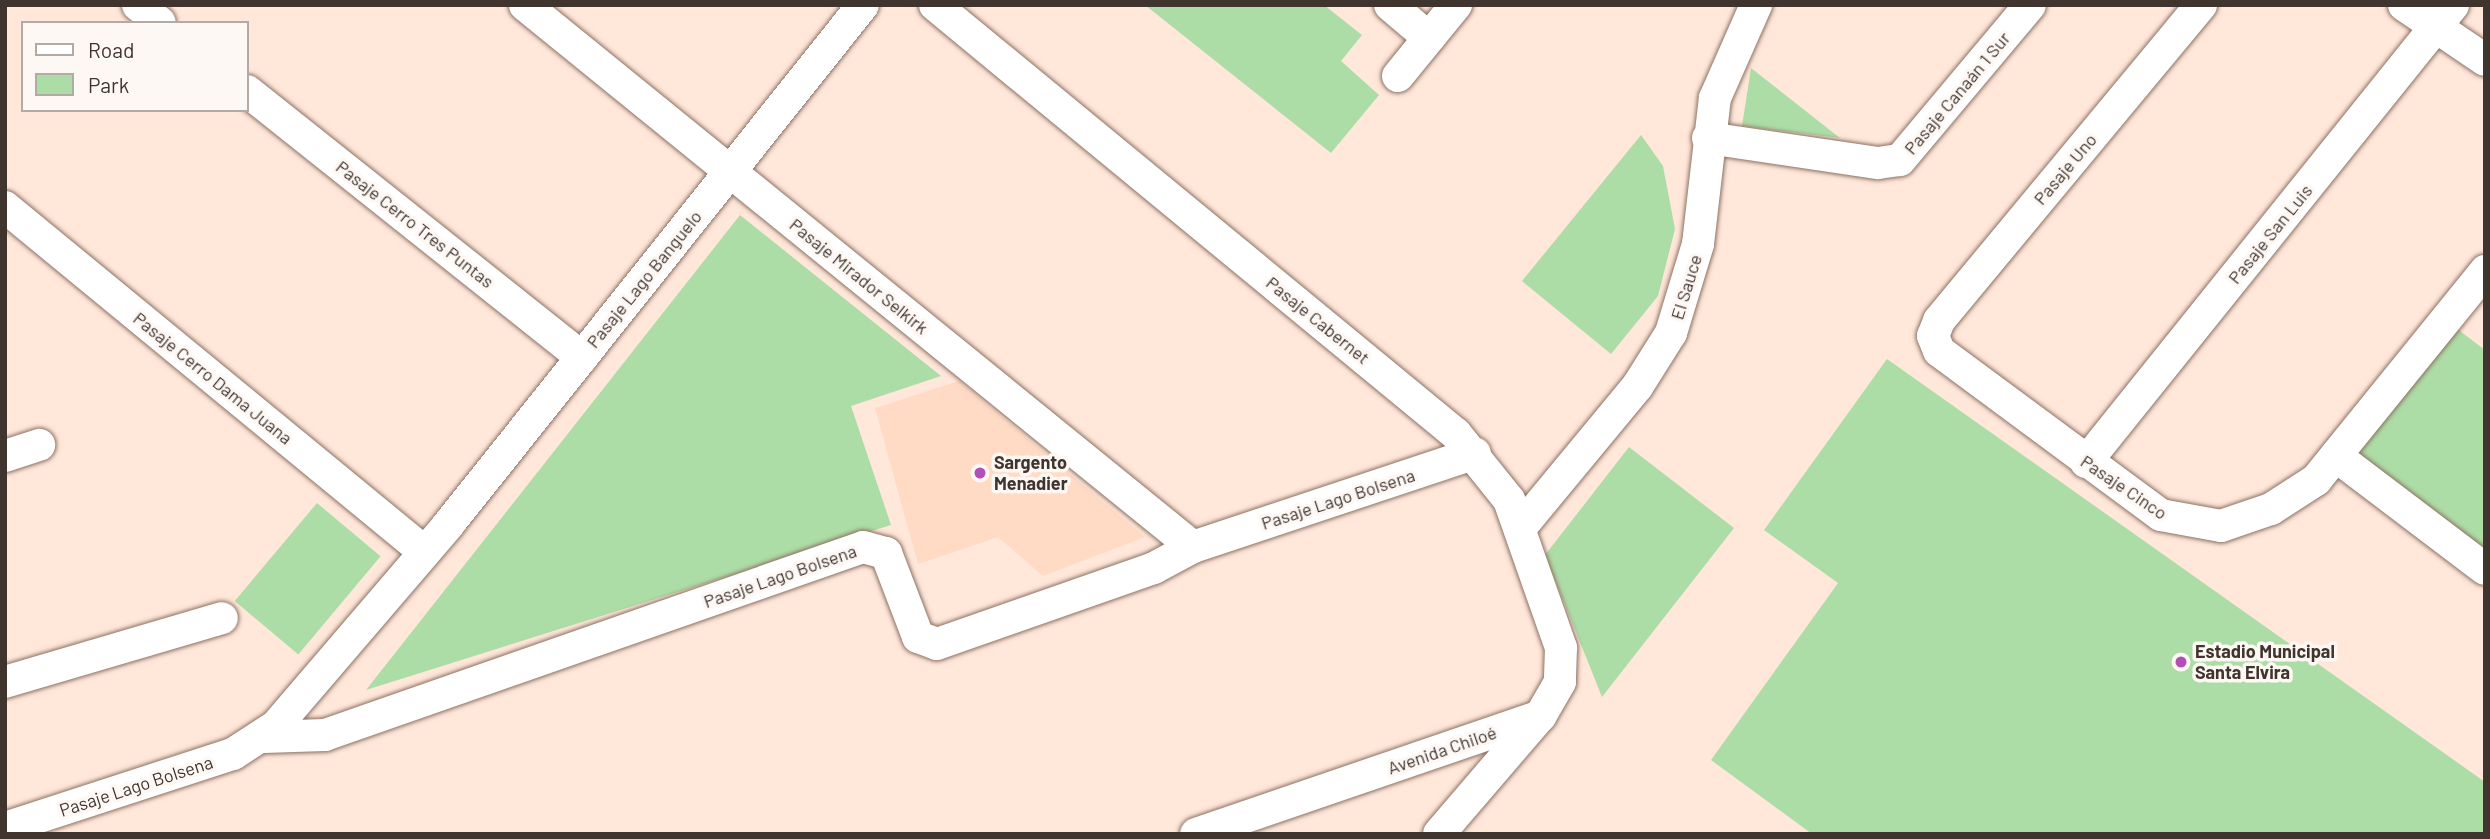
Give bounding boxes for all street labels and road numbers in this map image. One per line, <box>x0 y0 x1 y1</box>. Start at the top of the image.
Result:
street label: Pasaje Canaán 1 Sur <box>1899 27 2015 159</box>
street label: Pasaje Uno <box>2029 129 2101 209</box>
street label: Pasaje Cerro Tres Puntas <box>332 156 498 292</box>
street label: Pasaje San Luis <box>2223 180 2317 288</box>
street label: Pasaje Lago Banguelo <box>582 206 706 352</box>
street label: Pasaje Mirador Selkirk <box>785 214 933 338</box>
street label: El Sauce <box>1666 252 1706 322</box>
street label: Pasaje Cabernet <box>1262 272 1374 368</box>
street label: Pasaje Cerro Dama Juana <box>129 307 297 449</box>
street label: Pasaje Cinco <box>2077 450 2171 524</box>
street label: Pasaje Lago Bolsena <box>1259 464 1417 534</box>
street label: Pasaje Lago Bolsena <box>701 540 859 612</box>
street label: Avenida Chiloé <box>1385 721 1499 779</box>
street label: Pasaje Lago Bolsena <box>57 751 215 821</box>

